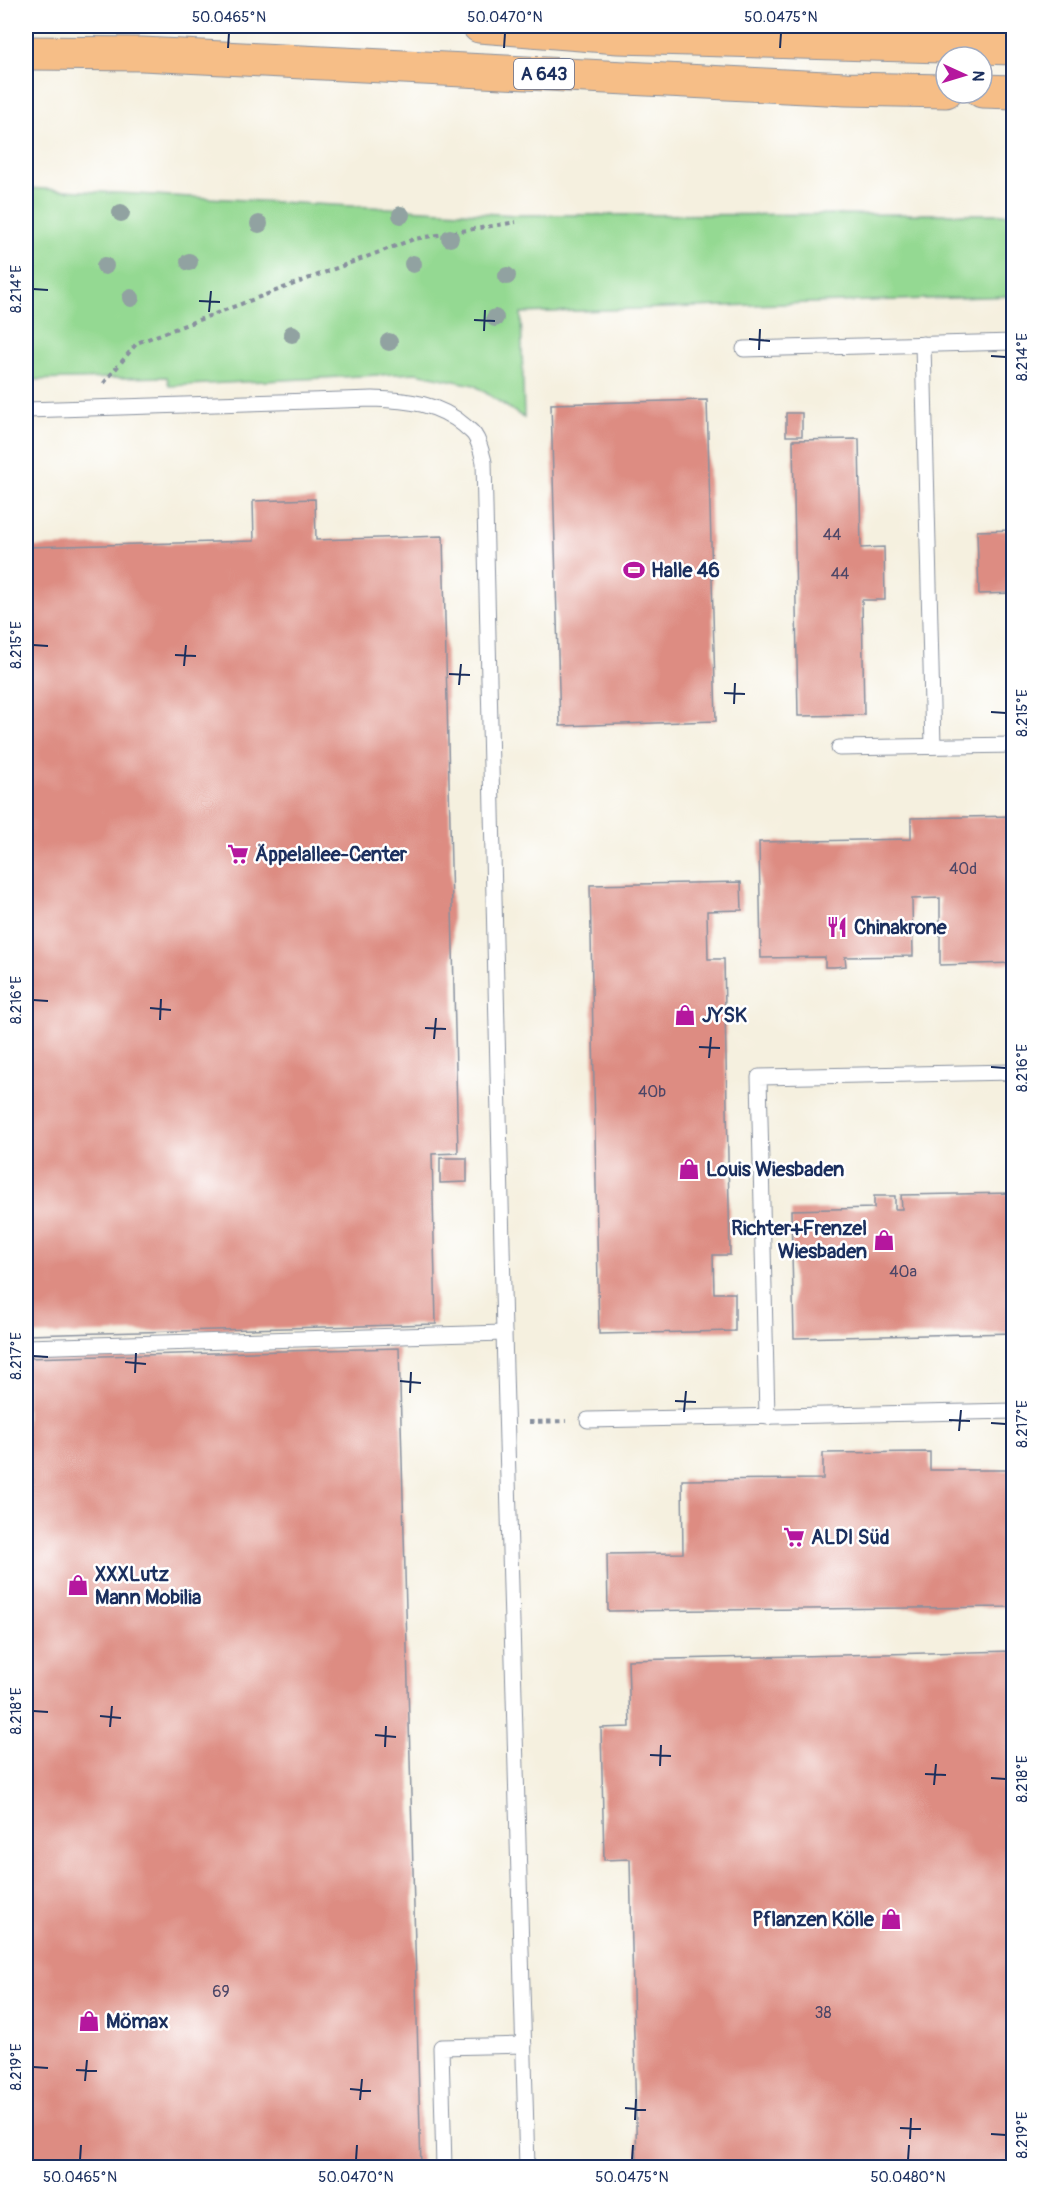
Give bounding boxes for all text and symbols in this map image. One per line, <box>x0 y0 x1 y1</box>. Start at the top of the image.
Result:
text: 50.0465°N <box>192 8 266 27</box>
text: 50.0470°N <box>467 8 543 27</box>
text: 50.0475°N <box>744 8 818 27</box>
north arrow <box>934 45 994 105</box>
road number: A 643 <box>514 59 574 89</box>
text: N <box>968 70 988 82</box>
text: 8.214°E <box>7 265 26 313</box>
text: 8.214°E <box>1013 333 1032 381</box>
house number: 44 <box>823 525 841 545</box>
sports icon: Halle 46 <box>622 558 646 582</box>
place label: Halle 46 <box>651 558 720 583</box>
house number: 44 <box>831 564 849 584</box>
text: 8.215°E <box>7 621 26 669</box>
text: 8.215°E <box>1013 689 1032 737</box>
supermarket icon: Äppelallee-Center <box>226 842 250 866</box>
place label: Äppelallee-Center <box>255 842 408 867</box>
house number: 40d <box>949 859 977 879</box>
restaurant icon: Chinakrone <box>825 915 849 939</box>
place label: Chinakrone <box>854 915 948 940</box>
text: 8.216°E <box>7 976 26 1024</box>
shop icon: JYSK <box>673 1003 697 1027</box>
place label: JYSK <box>702 1003 747 1028</box>
text: 8.216°E <box>1013 1044 1032 1092</box>
house number: 40b <box>638 1082 666 1102</box>
shop icon: Louis Wiesbaden <box>677 1157 701 1181</box>
place label: Louis Wiesbaden <box>706 1157 844 1182</box>
place label: Richter+Frenzel Wiesbaden <box>731 1216 867 1264</box>
shop icon: Richter+Frenzel Wiesbaden <box>872 1228 896 1252</box>
house number: 40a <box>889 1262 917 1282</box>
text: 8.217°E <box>7 1332 26 1380</box>
text: 8.217°E <box>1013 1400 1032 1448</box>
supermarket icon: ALDI Süd <box>782 1525 806 1549</box>
place label: ALDI Süd <box>811 1525 890 1550</box>
place label: XXXLutz Mann Mobilia <box>95 1562 201 1610</box>
shop icon: XXXLutz Mann Mobilia <box>66 1573 90 1597</box>
text: 8.218°E <box>7 1687 26 1735</box>
text: 8.218°E <box>1013 1755 1032 1803</box>
place label: Pflanzen Kölle <box>752 1907 875 1932</box>
shop icon: Pflanzen Kölle <box>879 1907 903 1931</box>
house number: 69 <box>212 1982 230 2002</box>
house number: 38 <box>815 2003 832 2023</box>
shop icon: Mömax <box>77 2009 101 2033</box>
place label: Mömax <box>106 2009 168 2034</box>
text: 8.219°E <box>7 2043 26 2091</box>
text: 8.219°E <box>1013 2111 1032 2159</box>
text: 50.0465°N <box>43 2168 117 2187</box>
text: 50.0470°N <box>318 2168 394 2187</box>
text: 50.0475°N <box>595 2168 669 2187</box>
text: 50.0480°N <box>870 2168 946 2187</box>

